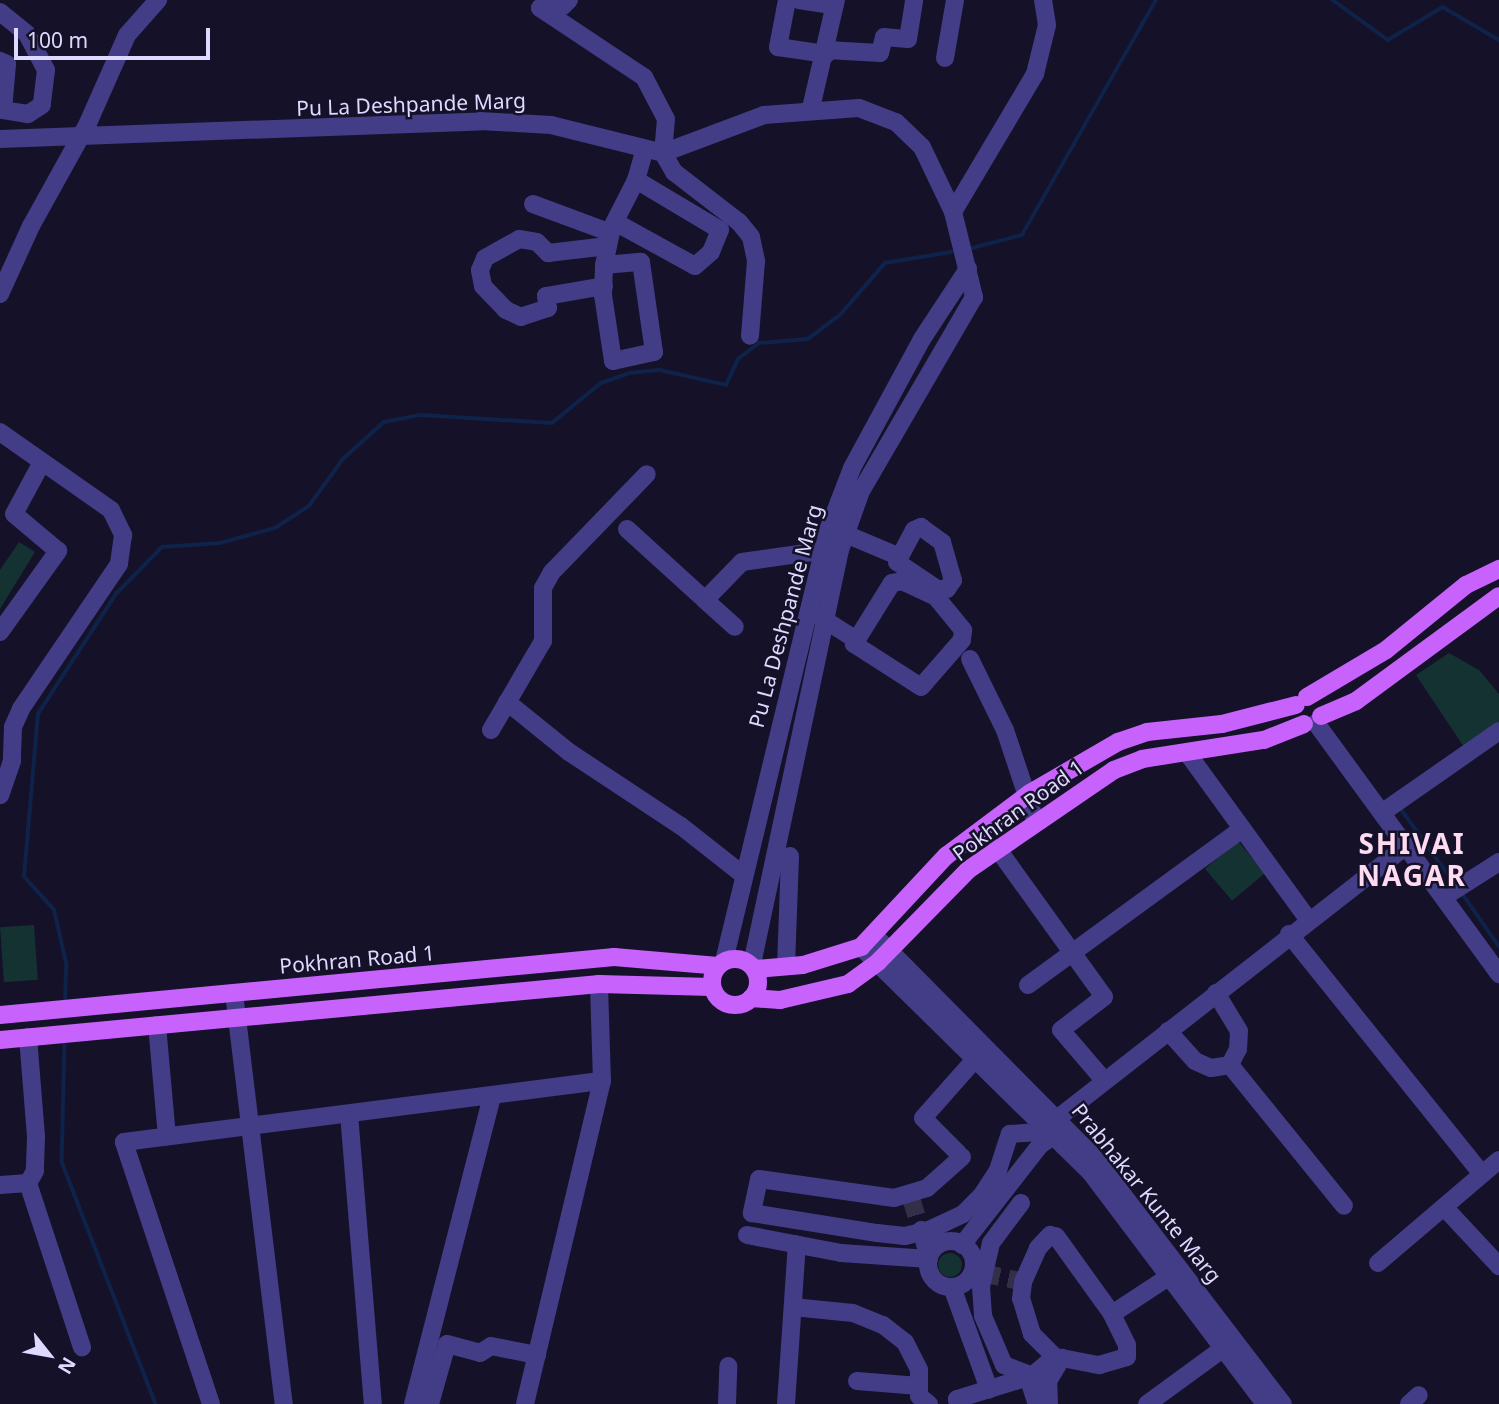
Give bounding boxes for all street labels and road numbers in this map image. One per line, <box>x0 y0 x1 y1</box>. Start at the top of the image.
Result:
street label: Pu La Deshpande Marg <box>296 87 526 121</box>
street label: Pu La Deshpande Marg <box>743 502 827 730</box>
street label: Pokhran Road 1 <box>947 754 1089 866</box>
street label: Pokhran Road 1 <box>278 940 436 978</box>
street label: Prabhakar Kunte Marg <box>1067 1098 1227 1288</box>

